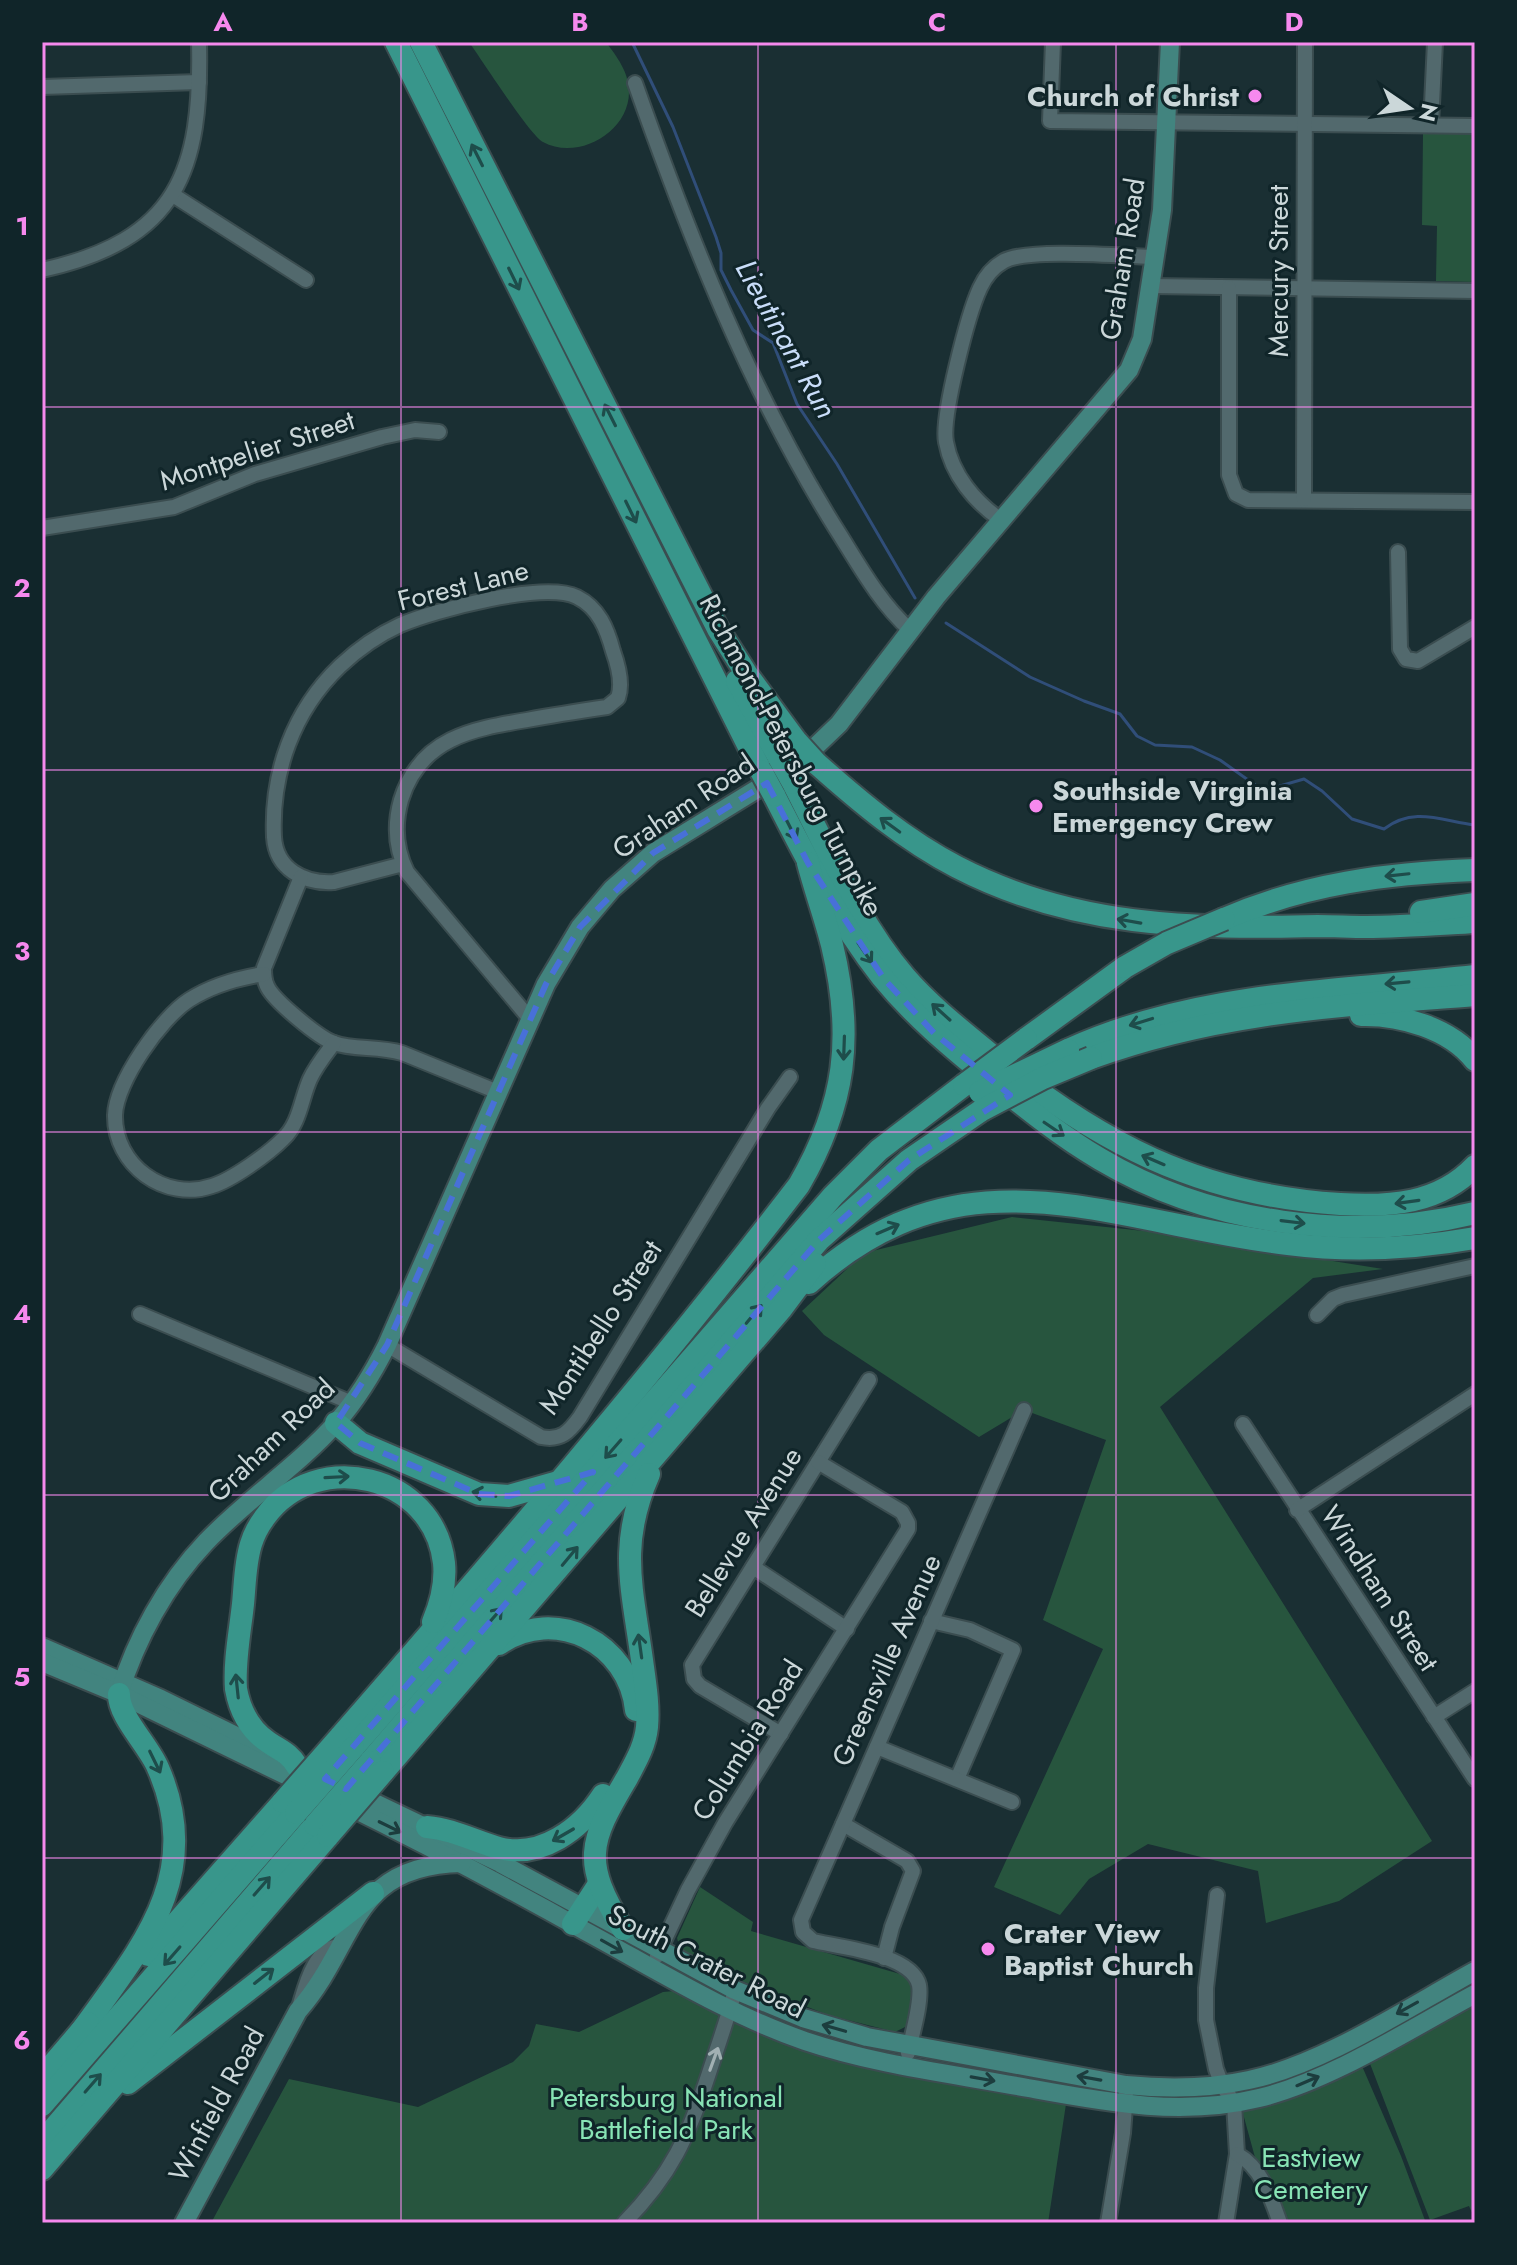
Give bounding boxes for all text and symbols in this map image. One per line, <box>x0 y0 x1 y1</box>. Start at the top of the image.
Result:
text: A <box>212 3 233 41</box>
text: B <box>571 3 589 41</box>
text: C <box>928 3 946 41</box>
text: D <box>1284 3 1304 41</box>
north arrow <box>1369 68 1449 148</box>
place label: Church of Christ <box>1027 76 1239 117</box>
marker: Church of Christ <box>1246 87 1264 105</box>
text: N <box>1411 100 1446 125</box>
one-way arrow <box>469 143 484 167</box>
street label: Graham Road <box>1089 175 1156 343</box>
street label: Mercury Street <box>1258 185 1299 357</box>
text: 1 <box>15 207 29 245</box>
water label: Lieutinant Run <box>725 252 848 426</box>
one-way arrow <box>507 267 522 291</box>
street label: Montpelier Street <box>154 400 360 501</box>
one-way arrow <box>602 403 617 427</box>
one-way arrow <box>623 499 639 523</box>
street label: Forest Lane <box>393 549 533 622</box>
text: 2 <box>13 569 31 607</box>
street label: Richmond-Petersburg Turnpike <box>689 587 894 923</box>
street label: Graham Road <box>604 744 763 869</box>
place label: Southside Virginia Emergency Crew <box>1052 770 1292 843</box>
marker: Southside Virginia Emergency Crew <box>1027 797 1045 815</box>
one-way arrow <box>784 816 800 840</box>
one-way arrow <box>880 816 902 833</box>
one-way arrow <box>1384 867 1411 882</box>
one-way arrow <box>1117 913 1142 928</box>
text: 3 <box>14 932 30 970</box>
one-way arrow <box>856 941 873 963</box>
one-way arrow <box>1384 976 1411 991</box>
one-way arrow <box>931 1004 951 1022</box>
one-way arrow <box>1129 1016 1154 1030</box>
one-way arrow <box>837 1034 852 1061</box>
one-way arrow <box>1042 1121 1064 1137</box>
one-way arrow <box>1141 1152 1166 1167</box>
one-way arrow <box>1395 1195 1420 1210</box>
one-way arrow <box>1280 1215 1306 1230</box>
one-way arrow <box>876 1220 900 1235</box>
street label: Montibello Street <box>529 1232 672 1422</box>
text: 4 <box>13 1295 31 1333</box>
one-way arrow <box>745 1304 763 1324</box>
street label: Graham Road <box>198 1369 344 1512</box>
one-way arrow <box>604 1438 622 1458</box>
street label: Bellevue Avenue <box>675 1439 812 1625</box>
one-way arrow <box>323 1469 350 1484</box>
one-way arrow <box>471 1485 497 1500</box>
street label: Windham Street <box>1310 1497 1449 1680</box>
one-way arrow <box>561 1546 579 1567</box>
street label: Greensville Avenue <box>821 1548 952 1773</box>
one-way arrow <box>485 1608 503 1628</box>
one-way arrow <box>632 1634 647 1660</box>
street label: Columbia Road <box>682 1652 813 1829</box>
text: 5 <box>14 1658 30 1696</box>
one-way arrow <box>229 1673 244 1700</box>
one-way arrow <box>148 1749 163 1773</box>
one-way arrow <box>378 1820 402 1835</box>
one-way arrow <box>552 1828 576 1843</box>
one-way arrow <box>253 1876 271 1896</box>
street label: South Crater Road <box>601 1894 813 2029</box>
place label: Crater View Baptist Church <box>1004 1913 1194 1986</box>
one-way arrow <box>600 1938 623 1954</box>
marker: Crater View Baptist Church <box>979 1940 997 1958</box>
one-way arrow <box>163 1946 181 1966</box>
one-way arrow <box>253 1968 274 1985</box>
one-way arrow <box>1395 2001 1419 2017</box>
street label: Winfield Road <box>158 2019 275 2189</box>
one-way arrow <box>822 2020 848 2035</box>
text: 6 <box>13 2021 31 2059</box>
one-way arrow <box>708 2047 722 2071</box>
one-way arrow <box>1077 2070 1102 2085</box>
one-way arrow <box>84 2073 102 2094</box>
one-way arrow <box>970 2073 995 2088</box>
one-way arrow <box>1296 2073 1320 2088</box>
park label: Petersburg National Battlefield Park <box>549 2077 783 2150</box>
park label: Eastview Cemetery <box>1254 2137 1369 2210</box>

